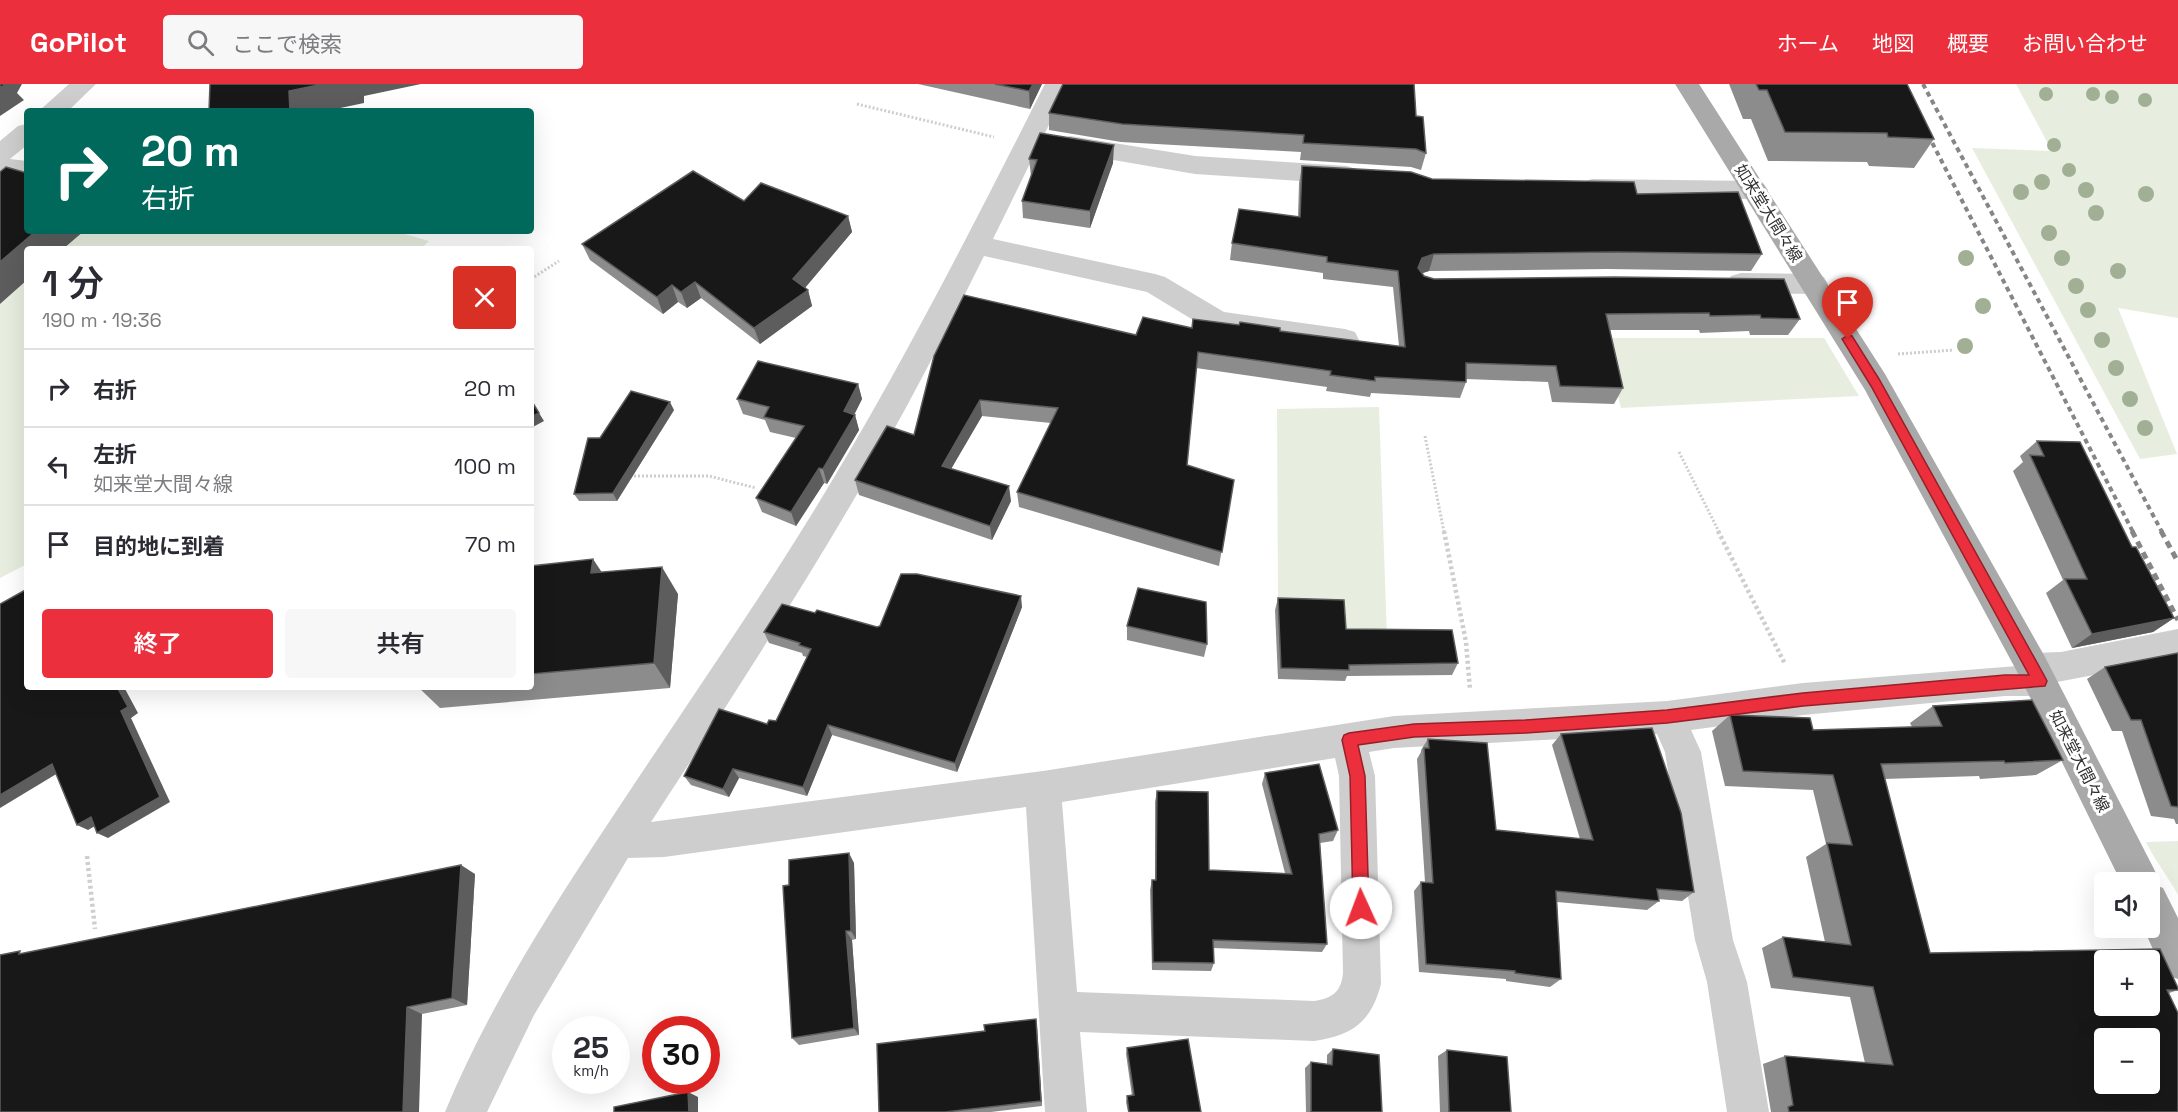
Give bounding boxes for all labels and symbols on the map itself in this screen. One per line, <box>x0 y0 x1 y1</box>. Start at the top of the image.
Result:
street label: 如来堂大間々線 <box>1730 160 1807 266</box>
pin <box>1822 277 1873 339</box>
street label: 如来堂大間々線 <box>2045 707 2114 816</box>
position arrow <box>1329 876 1393 940</box>
speed limit sign: 30 <box>642 1016 720 1094</box>

